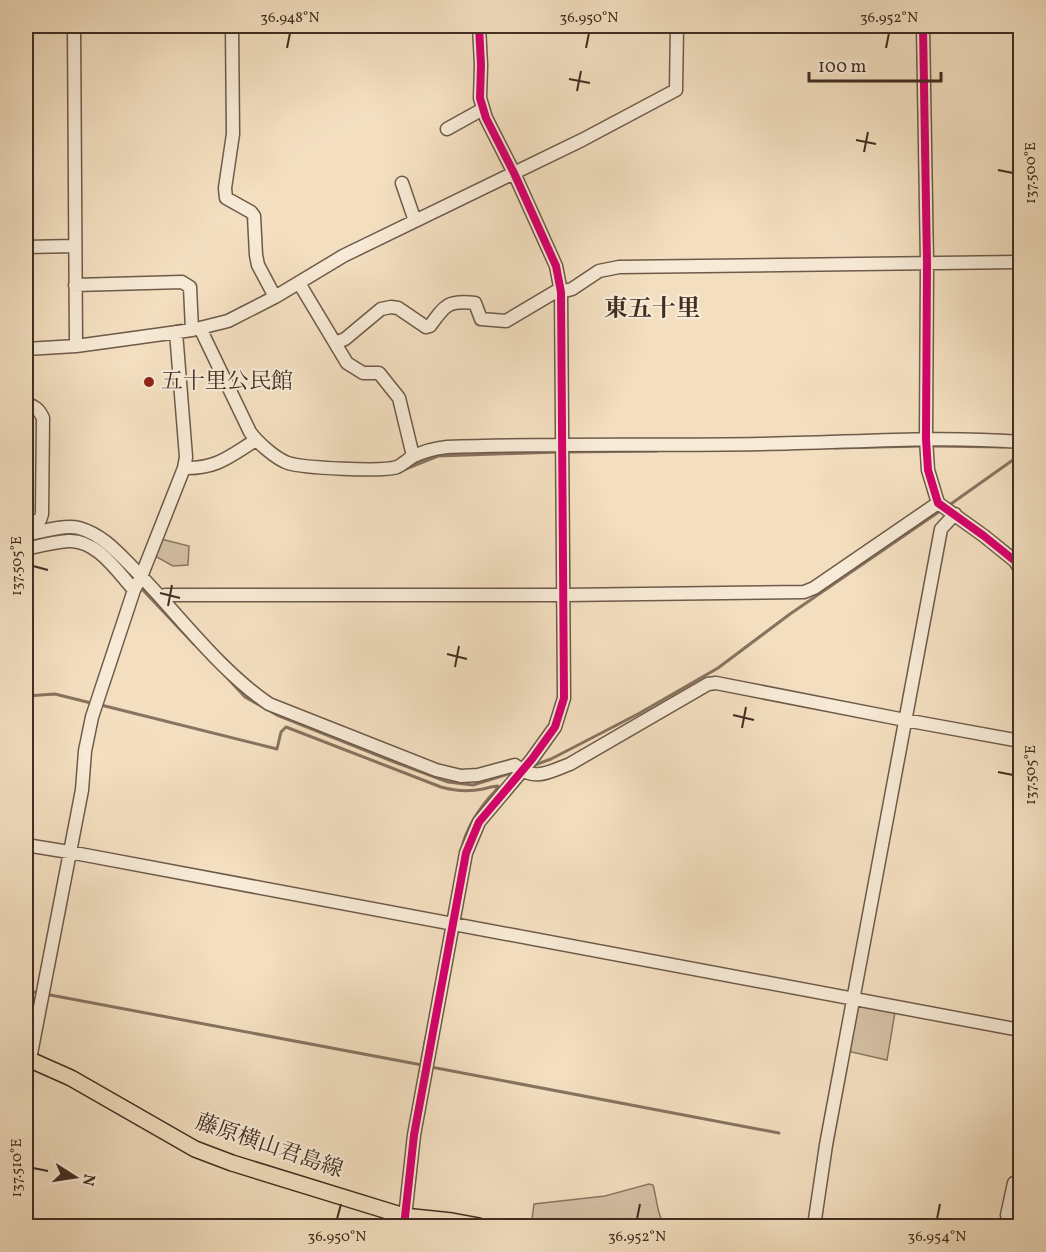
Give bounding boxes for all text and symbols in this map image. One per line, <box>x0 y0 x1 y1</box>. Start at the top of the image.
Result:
text: 36.948°N <box>260 8 320 29</box>
text: 36.950°N <box>560 8 618 29</box>
text: 36.952°N <box>860 8 918 29</box>
scale bar <box>809 45 941 83</box>
text: 100 m <box>818 55 867 80</box>
text: 137.500°E <box>1021 142 1042 204</box>
district label: 東五十里 <box>604 293 700 327</box>
place label: 五十里公民館 <box>161 367 293 398</box>
marker: 五十里公民館 <box>142 375 156 389</box>
text: 137.505°E <box>7 536 28 596</box>
text: 137.505°E <box>1021 745 1042 805</box>
street label: 藤原横山君島線 <box>191 1107 347 1187</box>
text: 137.510°E <box>7 1139 28 1197</box>
north arrow <box>45 1147 105 1207</box>
text: N <box>76 1172 100 1188</box>
text: 36.950°N <box>308 1227 366 1248</box>
text: 36.952°N <box>608 1227 666 1248</box>
text: 36.954°N <box>908 1227 966 1248</box>

